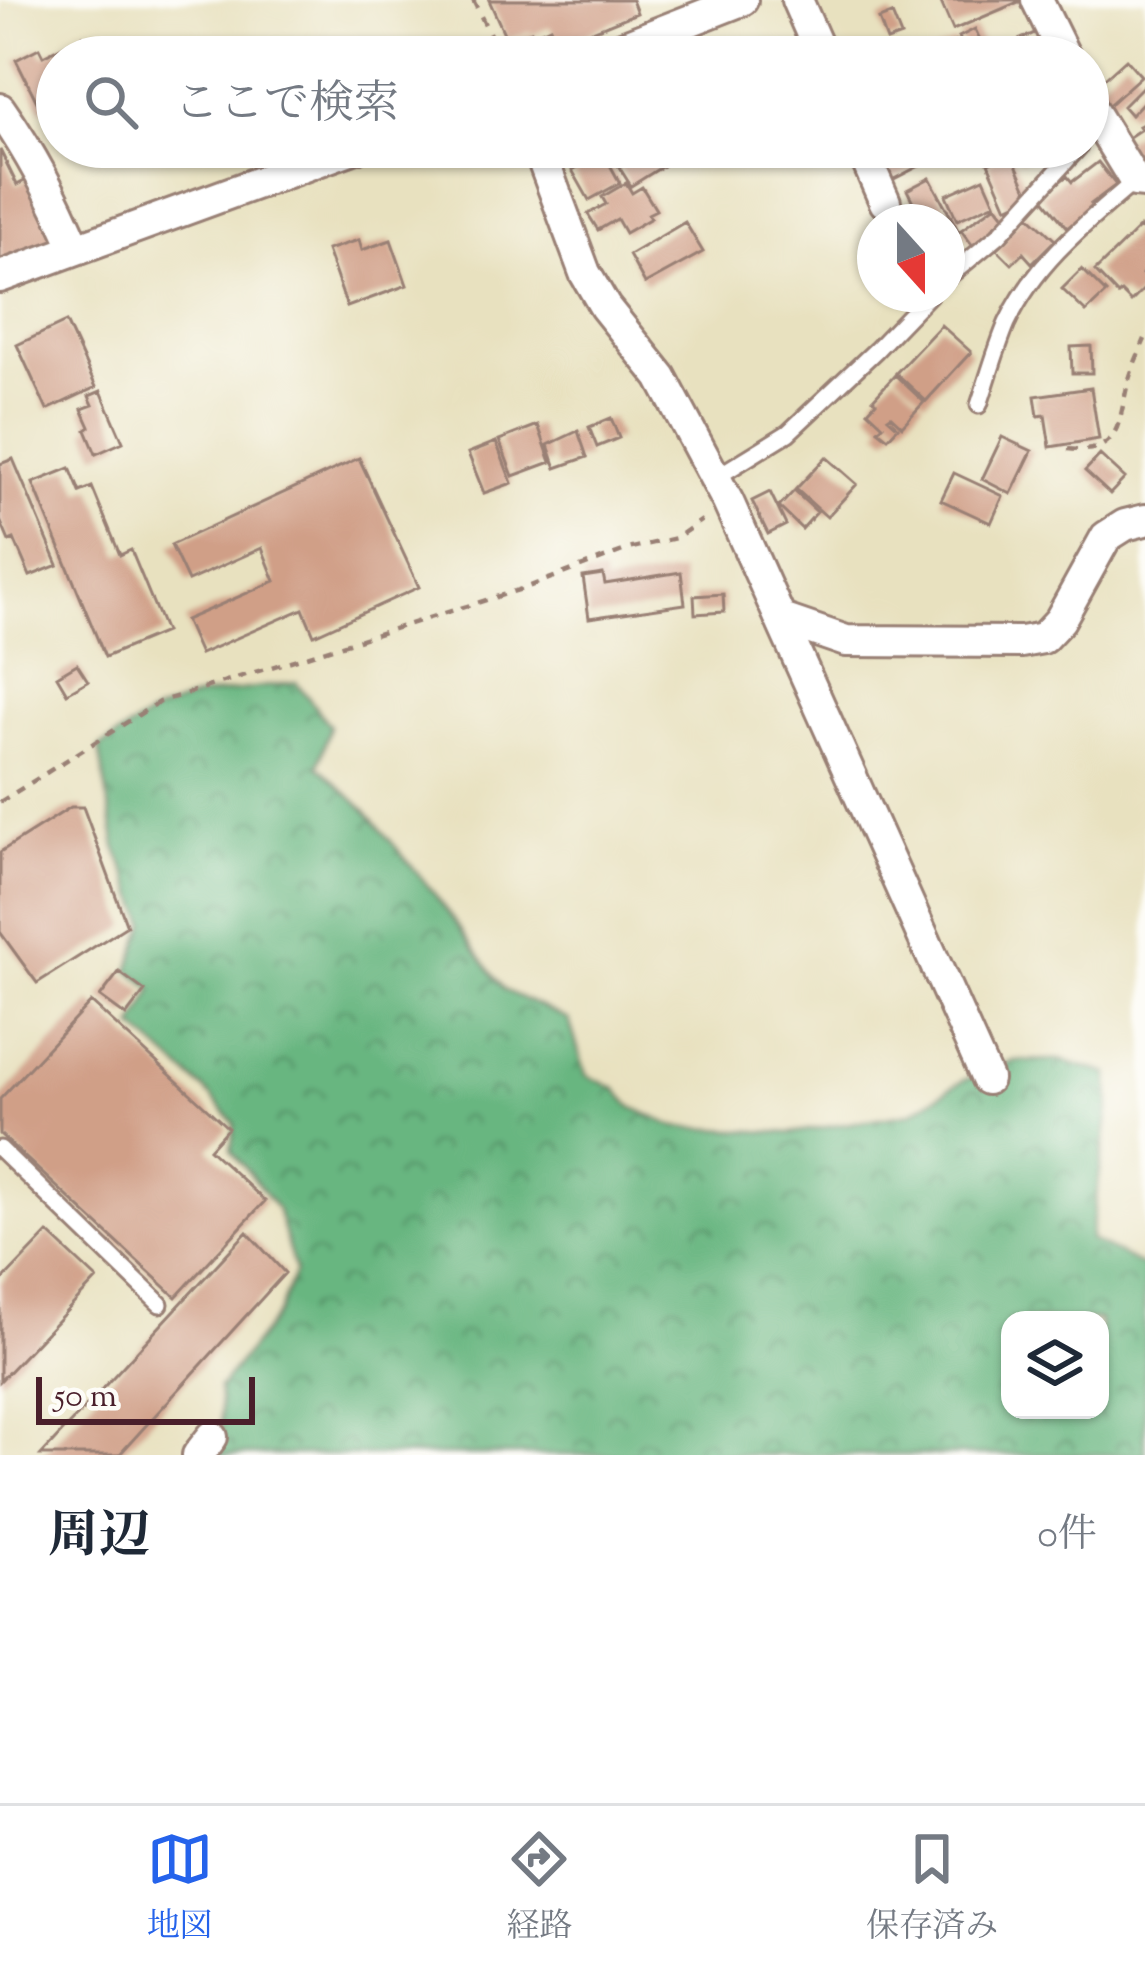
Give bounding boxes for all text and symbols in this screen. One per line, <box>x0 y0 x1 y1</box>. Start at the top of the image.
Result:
search box <box>36 36 1109 168</box>
icon: search <box>78 69 144 135</box>
text: ここで検索 <box>174 74 399 139</box>
north arrow <box>857 204 965 312</box>
map controls <box>1001 1311 1109 1419</box>
button: layers <box>1001 1311 1109 1419</box>
scale bar <box>36 1371 255 1424</box>
text: 50 m <box>54 1374 117 1422</box>
text: 周辺 <box>48 1502 150 1575</box>
text: 0件 <box>1037 1509 1097 1565</box>
tab: 地図 <box>147 1826 213 1952</box>
tab: 経路 <box>506 1826 572 1952</box>
tab: 保存済み <box>866 1826 998 1952</box>

